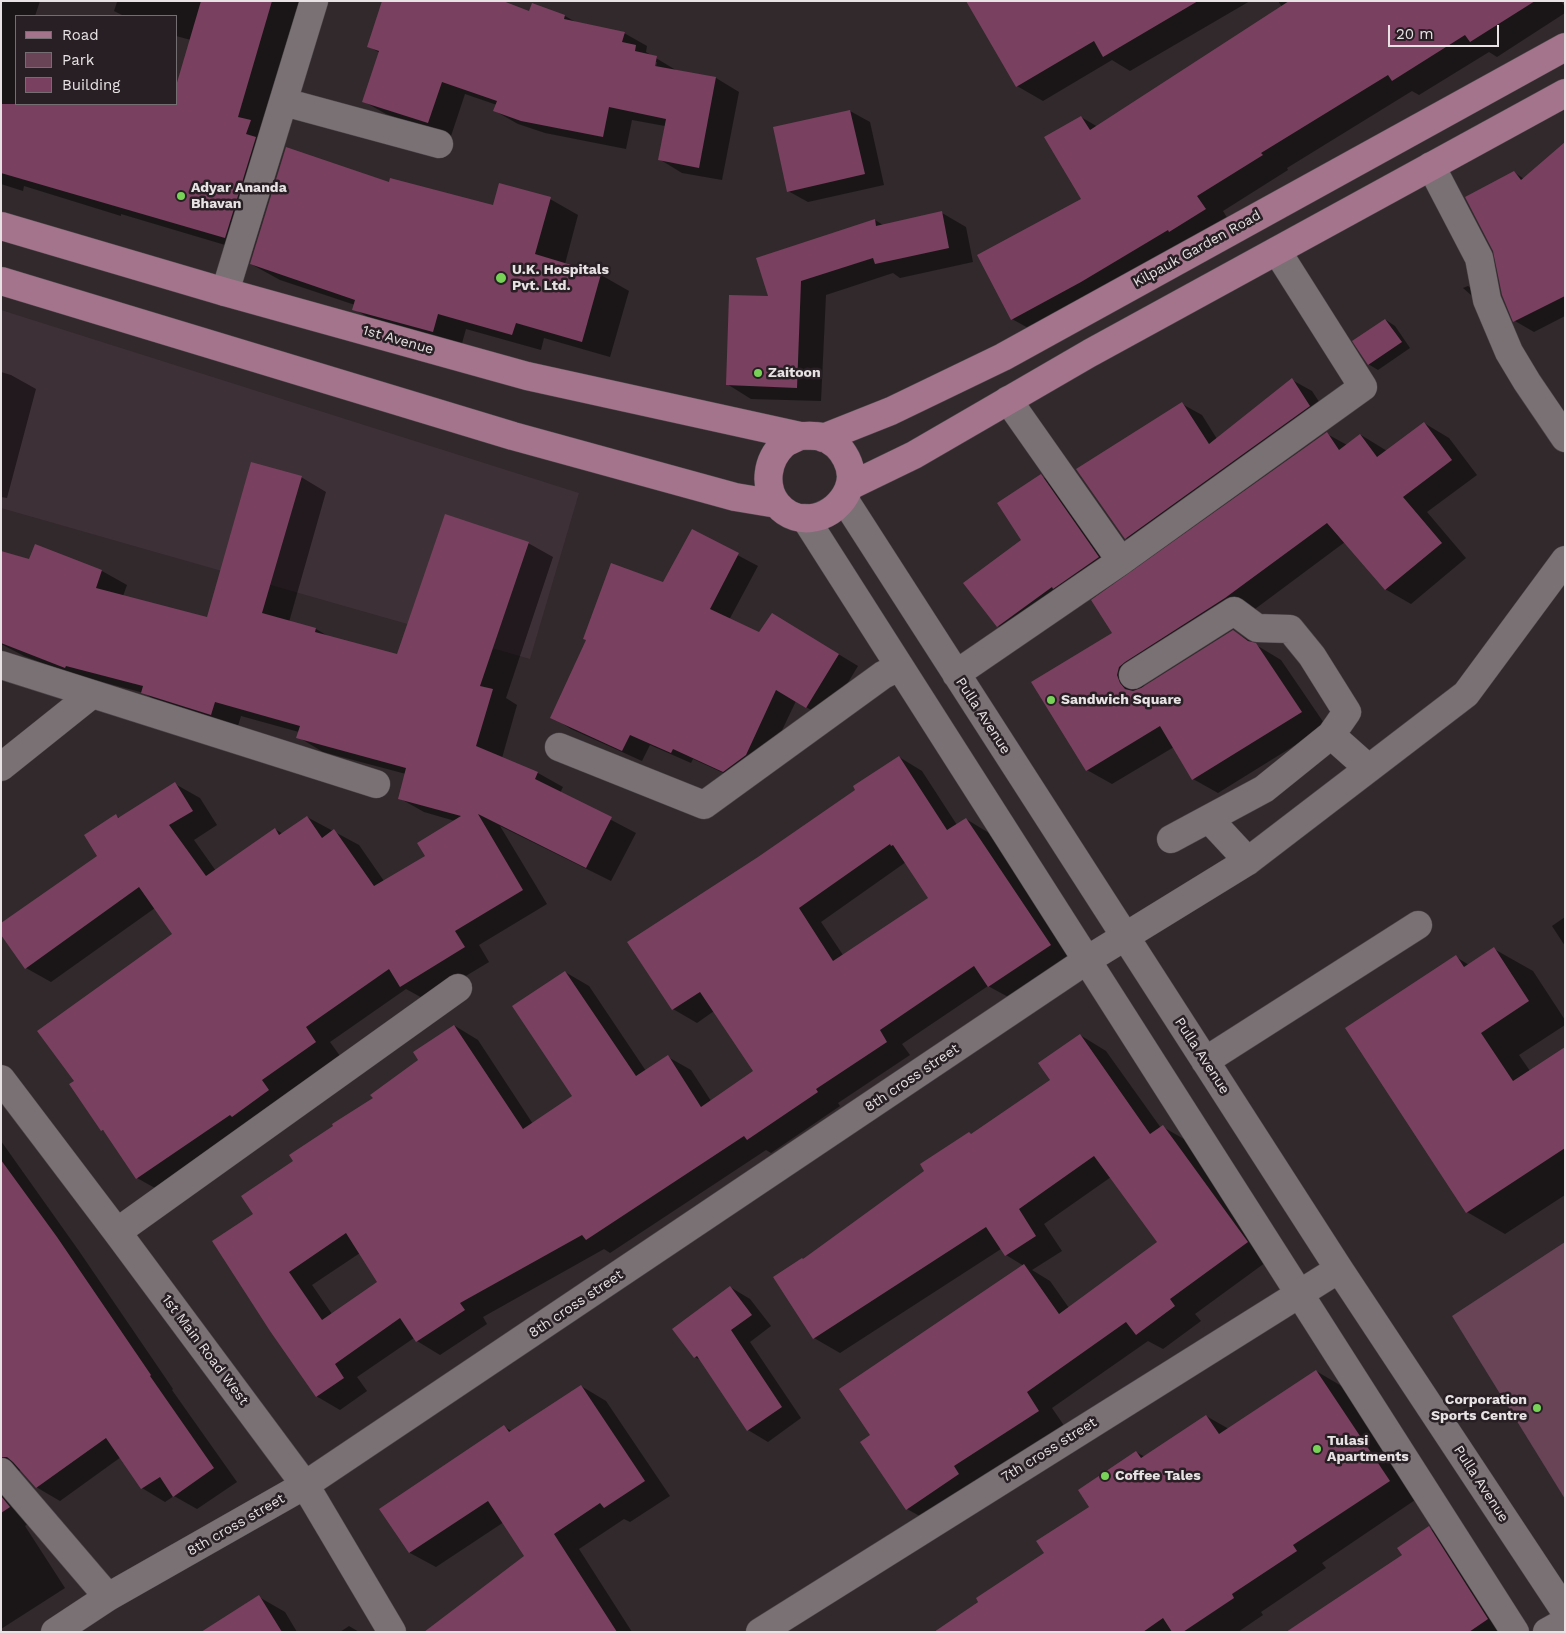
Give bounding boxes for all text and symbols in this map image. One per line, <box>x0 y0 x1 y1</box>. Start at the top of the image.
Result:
legend <box>15 15 178 105</box>
scale bar <box>1391 15 1502 47</box>
text: 20 m <box>1396 25 1434 43</box>
text: Road <box>62 26 99 44</box>
text: Park <box>62 51 94 69</box>
text: Building <box>62 76 120 94</box>
place label: Adyar Ananda Bhavan <box>191 180 287 212</box>
marker: Adyar Ananda Bhavan <box>175 190 187 202</box>
street label: Kilpauk Garden Road <box>1130 207 1264 291</box>
place label: U.K. Hospitals Pvt. Ltd. <box>512 262 609 294</box>
marker: U.K. Hospitals Pvt. Ltd. <box>494 271 508 285</box>
street label: 1st Avenue <box>361 322 435 358</box>
place label: Zaitoon <box>768 365 821 381</box>
marker: Zaitoon <box>752 367 764 379</box>
street label: Pulla Avenue <box>952 675 1014 757</box>
place label: Sandwich Square <box>1061 692 1181 708</box>
marker: Sandwich Square <box>1045 694 1057 706</box>
street label: Pulla Avenue <box>1171 1015 1233 1097</box>
street label: 8th cross street <box>862 1040 962 1116</box>
street label: 8th cross street <box>526 1266 626 1342</box>
street label: 1st Main Road West <box>158 1292 252 1408</box>
place label: Corporation Sports Centre <box>1431 1392 1527 1424</box>
marker: Corporation Sports Centre <box>1531 1402 1543 1414</box>
street label: 7th cross street <box>998 1414 1100 1486</box>
place label: Tulasi Apartments <box>1327 1433 1409 1465</box>
marker: Tulasi Apartments <box>1311 1443 1323 1455</box>
street label: Pulla Avenue <box>1450 1443 1512 1525</box>
place label: Coffee Tales <box>1115 1468 1201 1484</box>
marker: Coffee Tales <box>1099 1470 1111 1482</box>
street label: 8th cross street <box>184 1490 288 1560</box>

